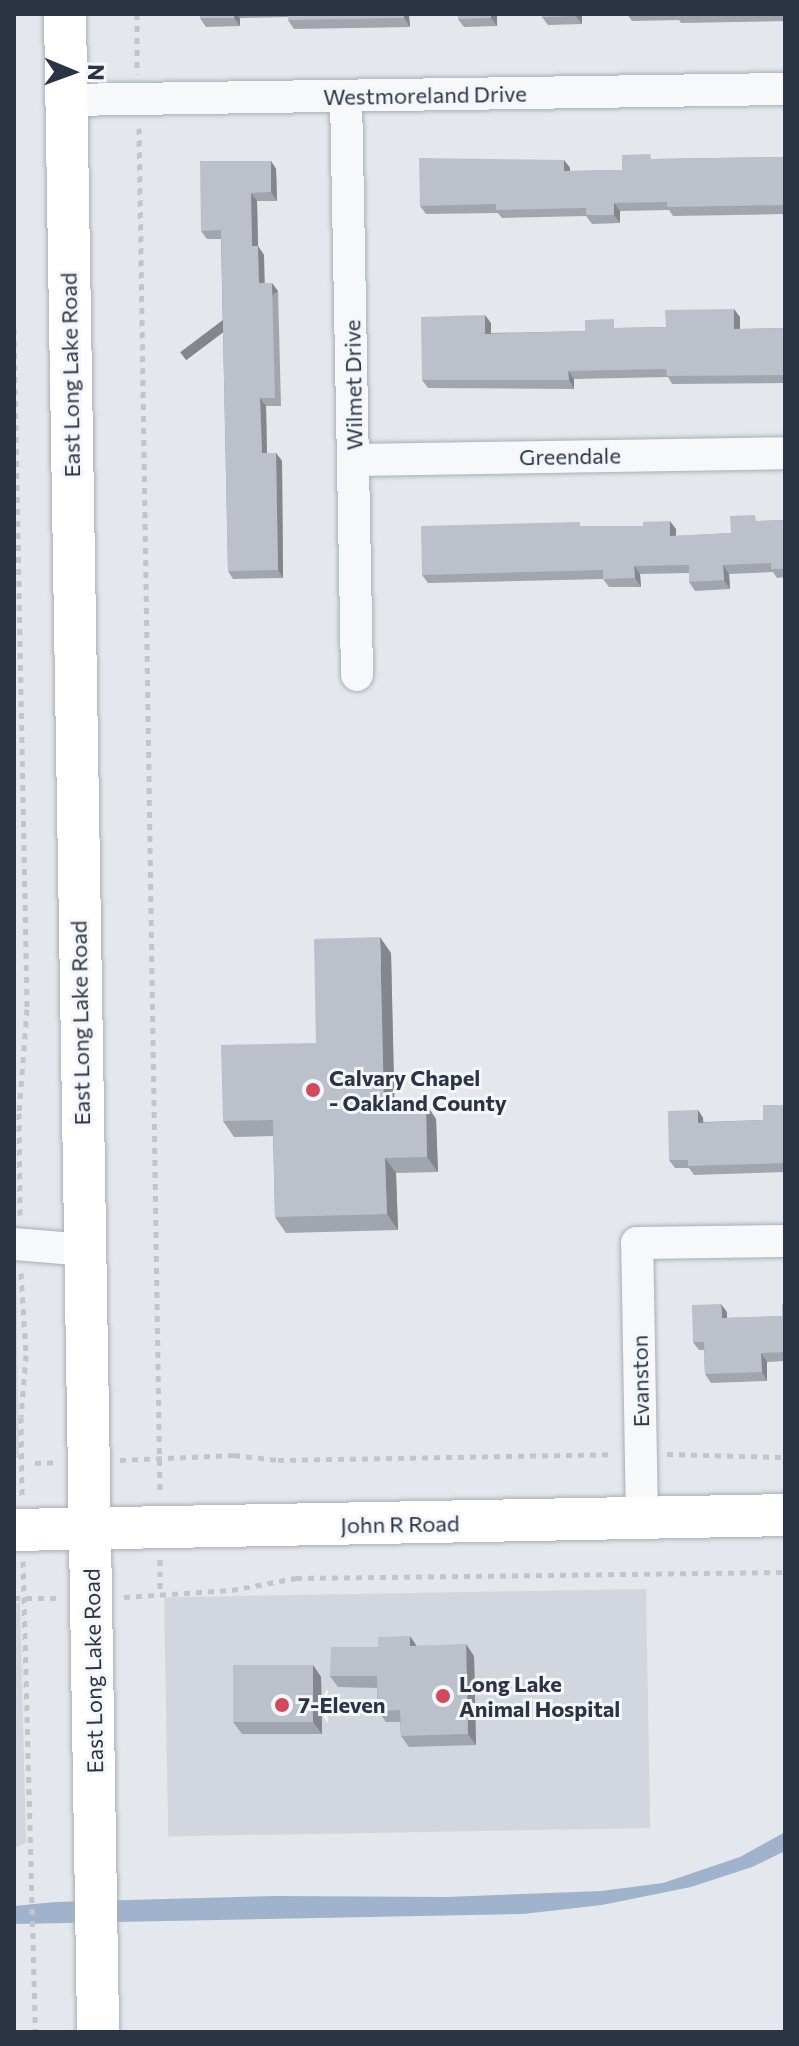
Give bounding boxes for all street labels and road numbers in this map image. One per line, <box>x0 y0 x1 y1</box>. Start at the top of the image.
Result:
street label: Westmoreland Drive <box>323 80 527 110</box>
street label: East Long Lake Road <box>55 272 85 478</box>
street label: Wilmet Drive <box>339 319 367 451</box>
street label: Greendale <box>519 442 621 470</box>
street label: East Long Lake Road <box>65 920 95 1126</box>
street label: Evanston <box>626 1335 654 1427</box>
street label: John R Road <box>340 1510 460 1538</box>
street label: East Long Lake Road <box>78 1568 108 1774</box>

